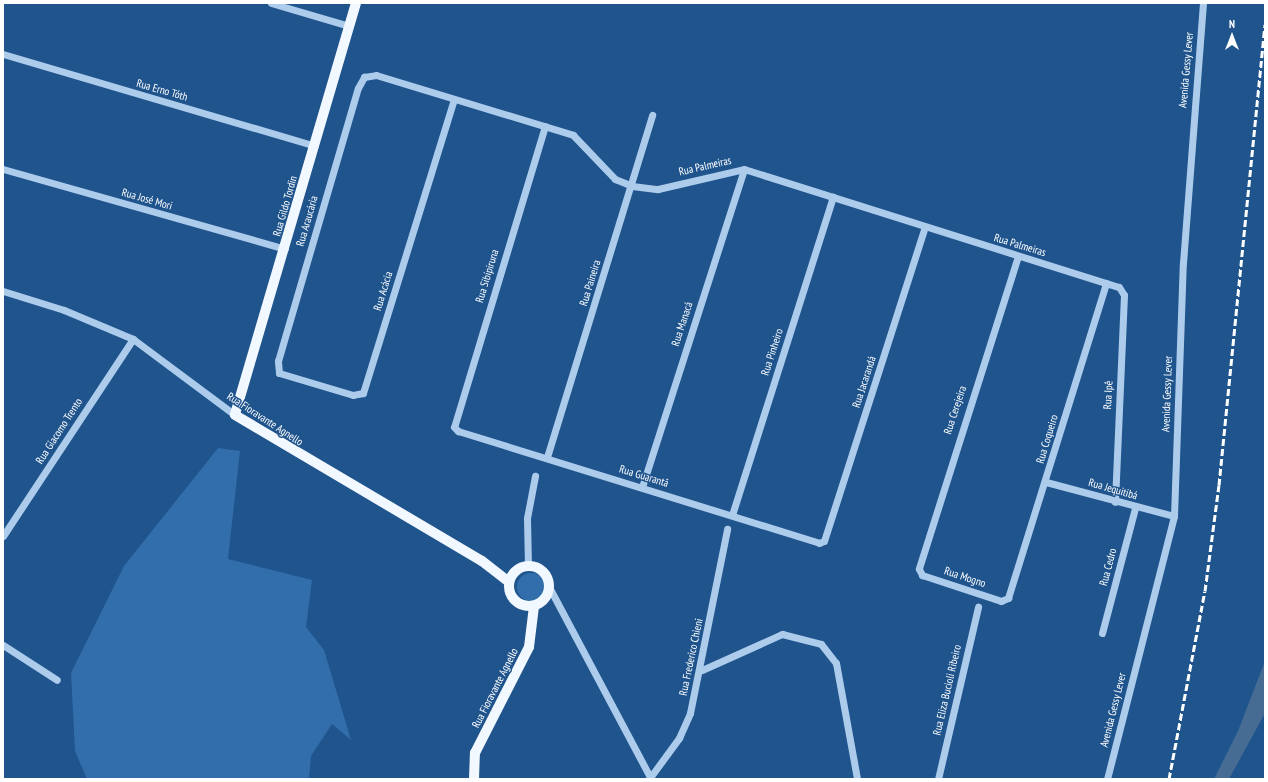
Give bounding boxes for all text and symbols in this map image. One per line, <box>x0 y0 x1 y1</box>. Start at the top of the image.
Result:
north arrow <box>1212 16 1252 56</box>
text: N <box>1229 17 1235 31</box>
street label: Avenida Gessy Lever <box>1176 31 1196 109</box>
street label: Rua Erno Tóth <box>135 76 189 104</box>
street label: Rua Palmeiras <box>677 154 733 178</box>
street label: Rua Gildo Tordin <box>270 174 300 238</box>
street label: Rua José Mori <box>120 185 174 213</box>
street label: Rua Araucária <box>293 194 321 248</box>
street label: Rua Palmeiras <box>992 231 1048 259</box>
street label: Rua Sibipiruna <box>473 248 501 304</box>
street label: Rua Paineira <box>577 258 603 308</box>
street label: Rua Acácia <box>371 270 395 312</box>
street label: Rua Manacá <box>669 300 695 348</box>
street label: Rua Pinheiro <box>758 327 786 377</box>
street label: Rua Jacarandá <box>849 354 879 410</box>
street label: Avenida Gessy Lever <box>1159 356 1175 432</box>
street label: Rua Ipê <box>1101 380 1115 410</box>
street label: Rua Cerejeira <box>941 384 969 436</box>
street label: Rua Fioravante Agnello <box>224 389 306 449</box>
street label: Rua Giacomo Trento <box>33 396 85 466</box>
street label: Rua Coqueiro <box>1033 413 1061 465</box>
street label: Rua Guarantã <box>618 462 670 490</box>
street label: Rua Jequitibá <box>1087 476 1139 502</box>
street label: Rua Cedro <box>1097 547 1119 587</box>
street label: Rua Mogno <box>943 564 987 590</box>
street label: Rua Frederico Chieni <box>676 617 706 697</box>
street label: Rua Eliza Bucioli Ribeiro <box>930 643 964 737</box>
street label: Rua Fioravante Agnello <box>469 646 521 730</box>
street label: Avenida Gessy Lever <box>1097 671 1129 749</box>

